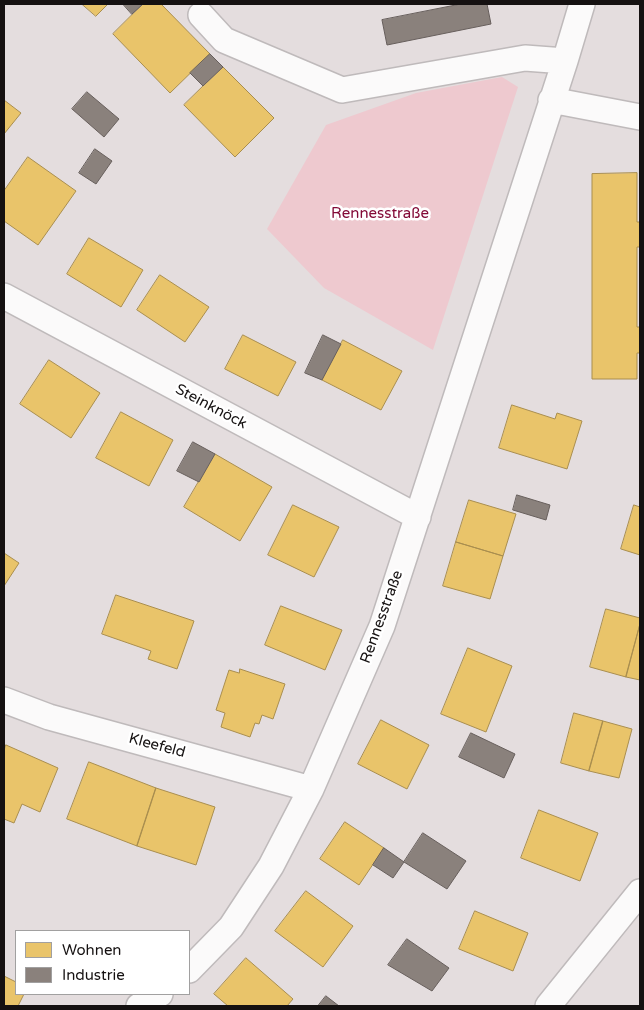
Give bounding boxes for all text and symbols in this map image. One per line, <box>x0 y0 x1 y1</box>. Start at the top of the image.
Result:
park label: Rennesstraße <box>331 205 429 223</box>
street label: Steinknöck <box>172 381 250 433</box>
street label: Rennesstraße <box>357 568 407 666</box>
street label: Kleefeld <box>127 730 187 762</box>
legend <box>15 930 190 995</box>
text: Wohnen <box>62 941 122 959</box>
text: Industrie <box>62 966 125 984</box>

